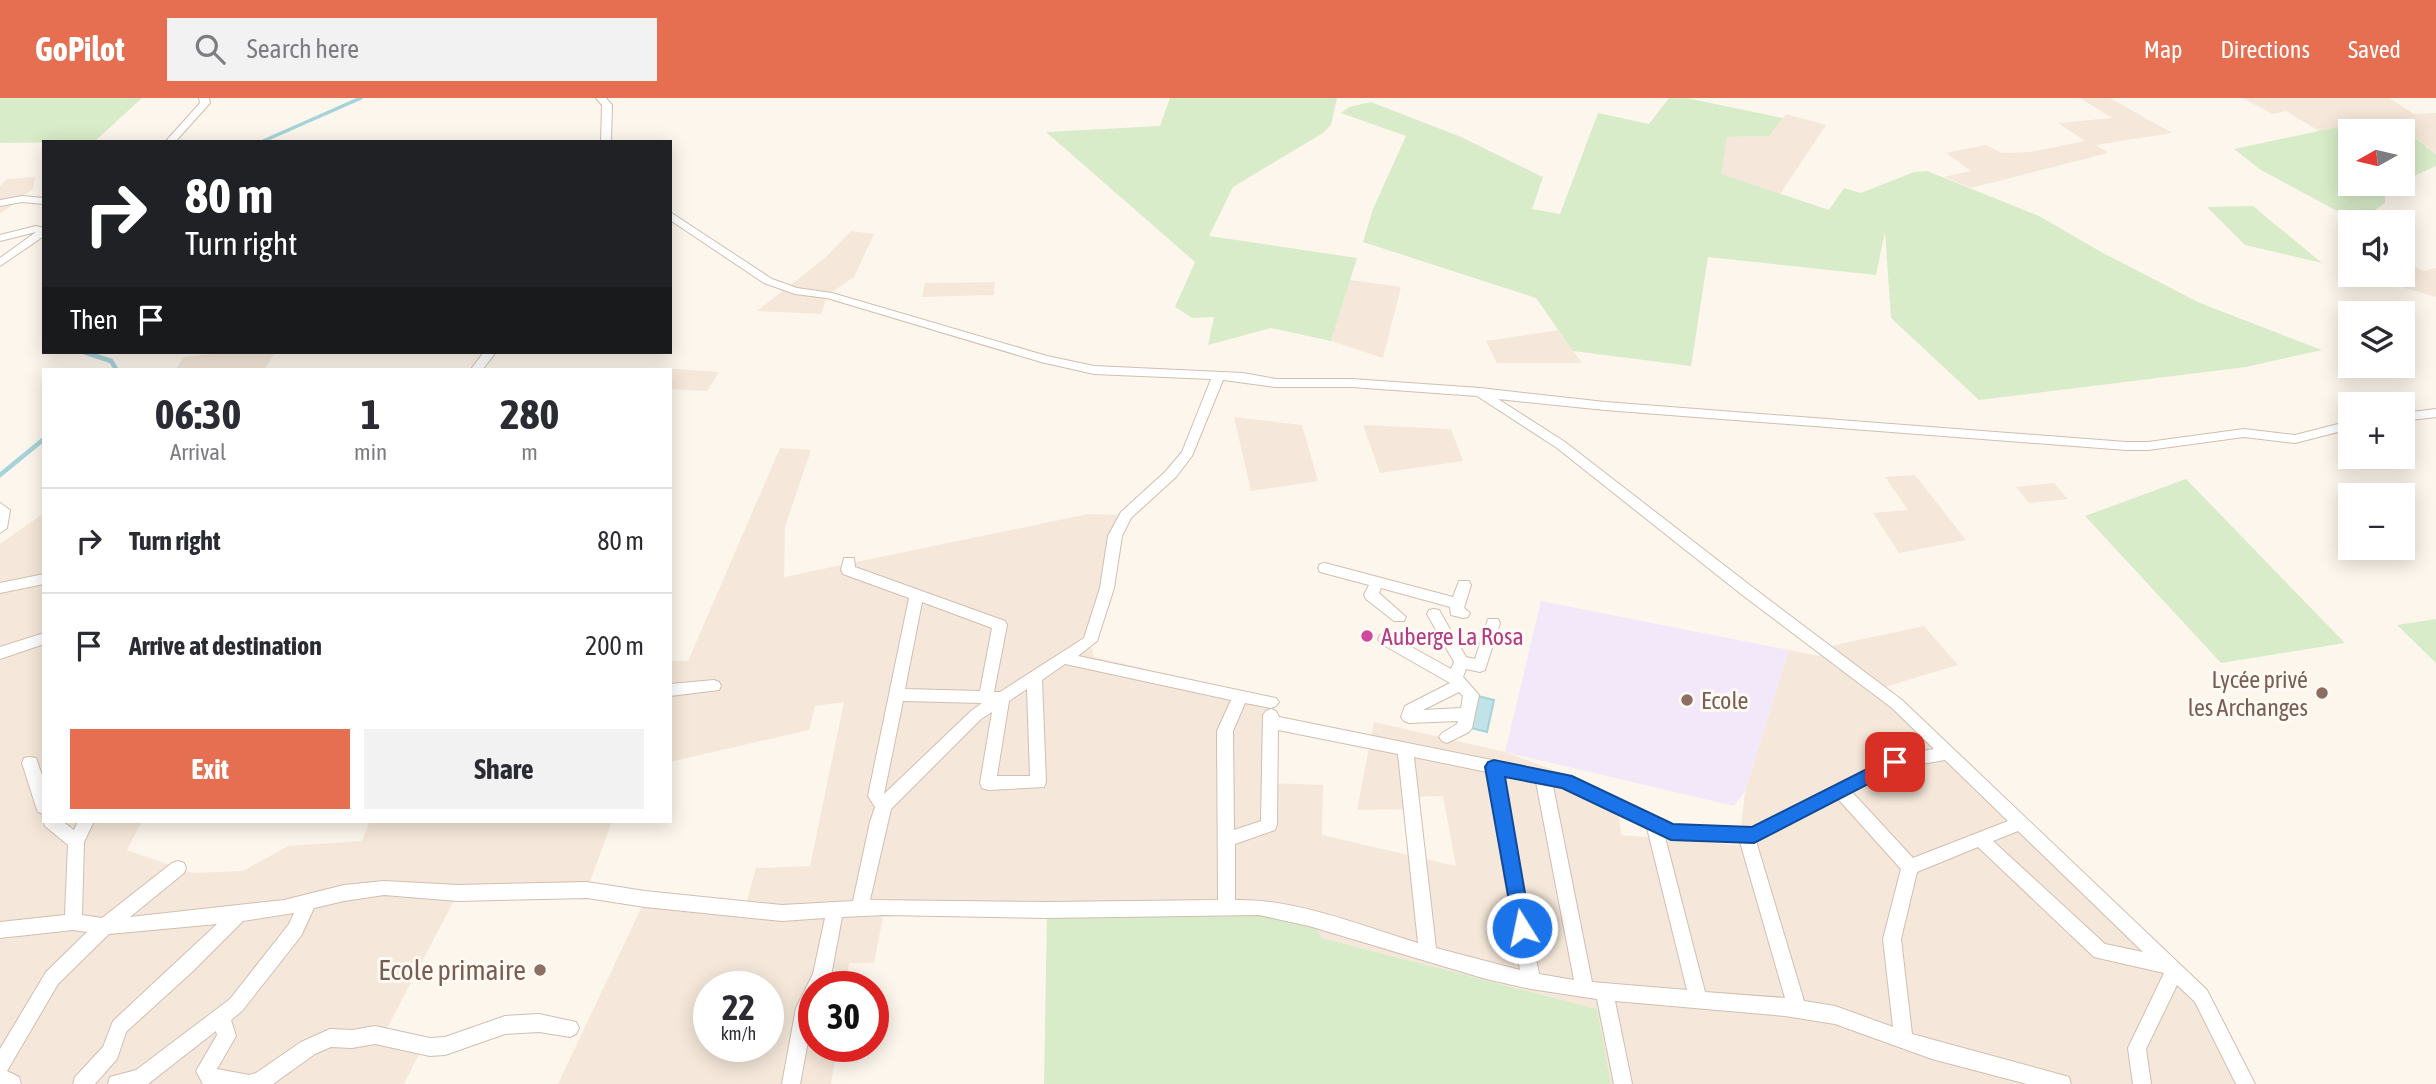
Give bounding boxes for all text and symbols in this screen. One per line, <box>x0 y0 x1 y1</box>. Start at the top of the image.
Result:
search box <box>167 18 657 81</box>
text: GoPilot <box>35 30 125 68</box>
icon: search <box>191 30 229 68</box>
text: Search here <box>247 34 359 64</box>
text: Map <box>2144 36 2182 63</box>
text: Directions <box>2220 36 2310 63</box>
text: Saved <box>2348 36 2401 63</box>
north arrow <box>2338 119 2415 196</box>
map controls <box>2338 119 2415 560</box>
text: 80 m <box>185 167 273 223</box>
icon: right <box>70 168 161 259</box>
button: sound <box>2338 210 2415 287</box>
text: Turn right <box>185 225 298 262</box>
icon: arrive <box>132 301 170 339</box>
button: layers <box>2338 301 2415 378</box>
text: Then <box>70 305 118 335</box>
text: 06:30 <box>155 390 241 438</box>
text: 1 <box>361 390 380 438</box>
text: 280 <box>500 390 559 438</box>
button: + <box>2338 392 2415 469</box>
text: Arrival <box>170 439 226 465</box>
text: min <box>354 439 387 465</box>
text: m <box>521 439 538 465</box>
button: − <box>2338 483 2415 560</box>
icon: right <box>70 522 108 560</box>
text: Turn right <box>129 526 220 556</box>
text: 80 m <box>597 526 644 556</box>
place label: Auberge La Rosa <box>1381 623 1524 650</box>
icon: arrive <box>70 627 108 665</box>
marker: Auberge La Rosa <box>1359 628 1375 644</box>
text: Arrive at destination <box>129 631 322 661</box>
text: 200 m <box>585 631 644 661</box>
place label: Lycée privé les Archanges <box>2188 666 2308 721</box>
marker: Lycée privé les Archanges <box>2314 685 2330 701</box>
place label: Ecole <box>1701 687 1748 714</box>
marker: Ecole <box>1679 692 1695 708</box>
button: Exit <box>70 729 350 809</box>
button: Share <box>364 729 644 809</box>
pin <box>1865 732 1925 792</box>
icon: arrive <box>1876 743 1914 781</box>
position arrow <box>1485 891 1559 965</box>
place label: Ecole primaire <box>378 954 526 986</box>
marker: Ecole primaire <box>532 962 548 978</box>
speed limit sign: 30 <box>798 971 889 1062</box>
text: 22 <box>722 987 755 1027</box>
text: km/h <box>721 1023 756 1044</box>

